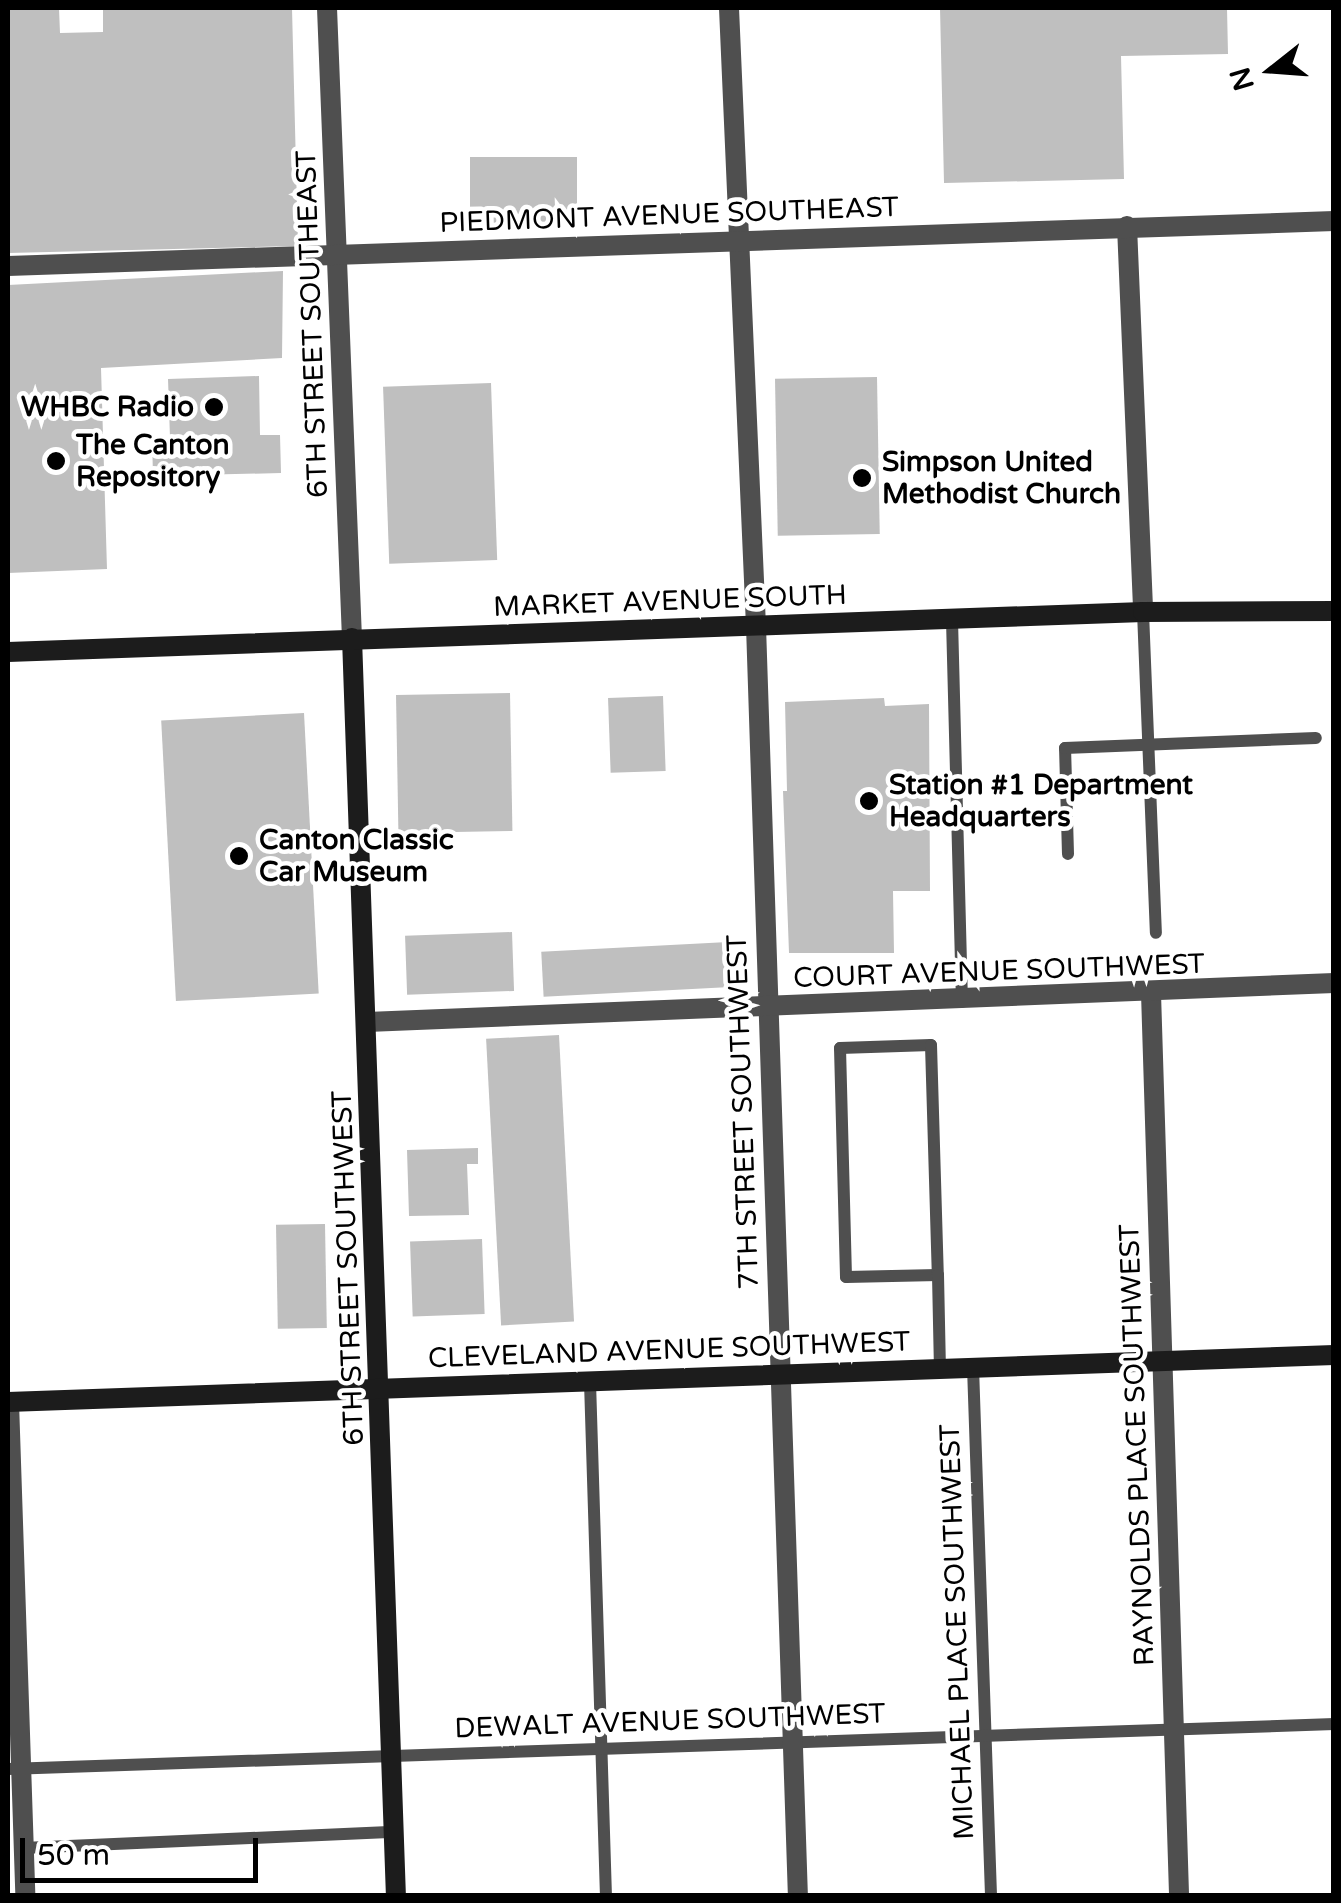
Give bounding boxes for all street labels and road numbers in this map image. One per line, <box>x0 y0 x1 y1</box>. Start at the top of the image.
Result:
street label: 6TH STREET SOUTHEAST <box>289 150 335 498</box>
street label: PIEDMONT AVENUE SOUTHEAST <box>439 190 899 240</box>
street label: MARKET AVENUE SOUTH <box>493 578 847 624</box>
street label: 7TH STREET SOUTHWEST <box>720 934 766 1290</box>
street label: COURT AVENUE SOUTHWEST <box>793 947 1205 995</box>
street label: 6TH STREET SOUTHWEST <box>325 1090 371 1446</box>
street label: RAYNOLDS PLACE SOUTHWEST <box>1112 1223 1162 1667</box>
street label: CLEVELAND AVENUE SOUTHWEST <box>427 1325 911 1375</box>
street label: MICHAEL PLACE SOUTHWEST <box>933 1423 981 1841</box>
street label: DEWALT AVENUE SOUTHWEST <box>454 1697 886 1745</box>

